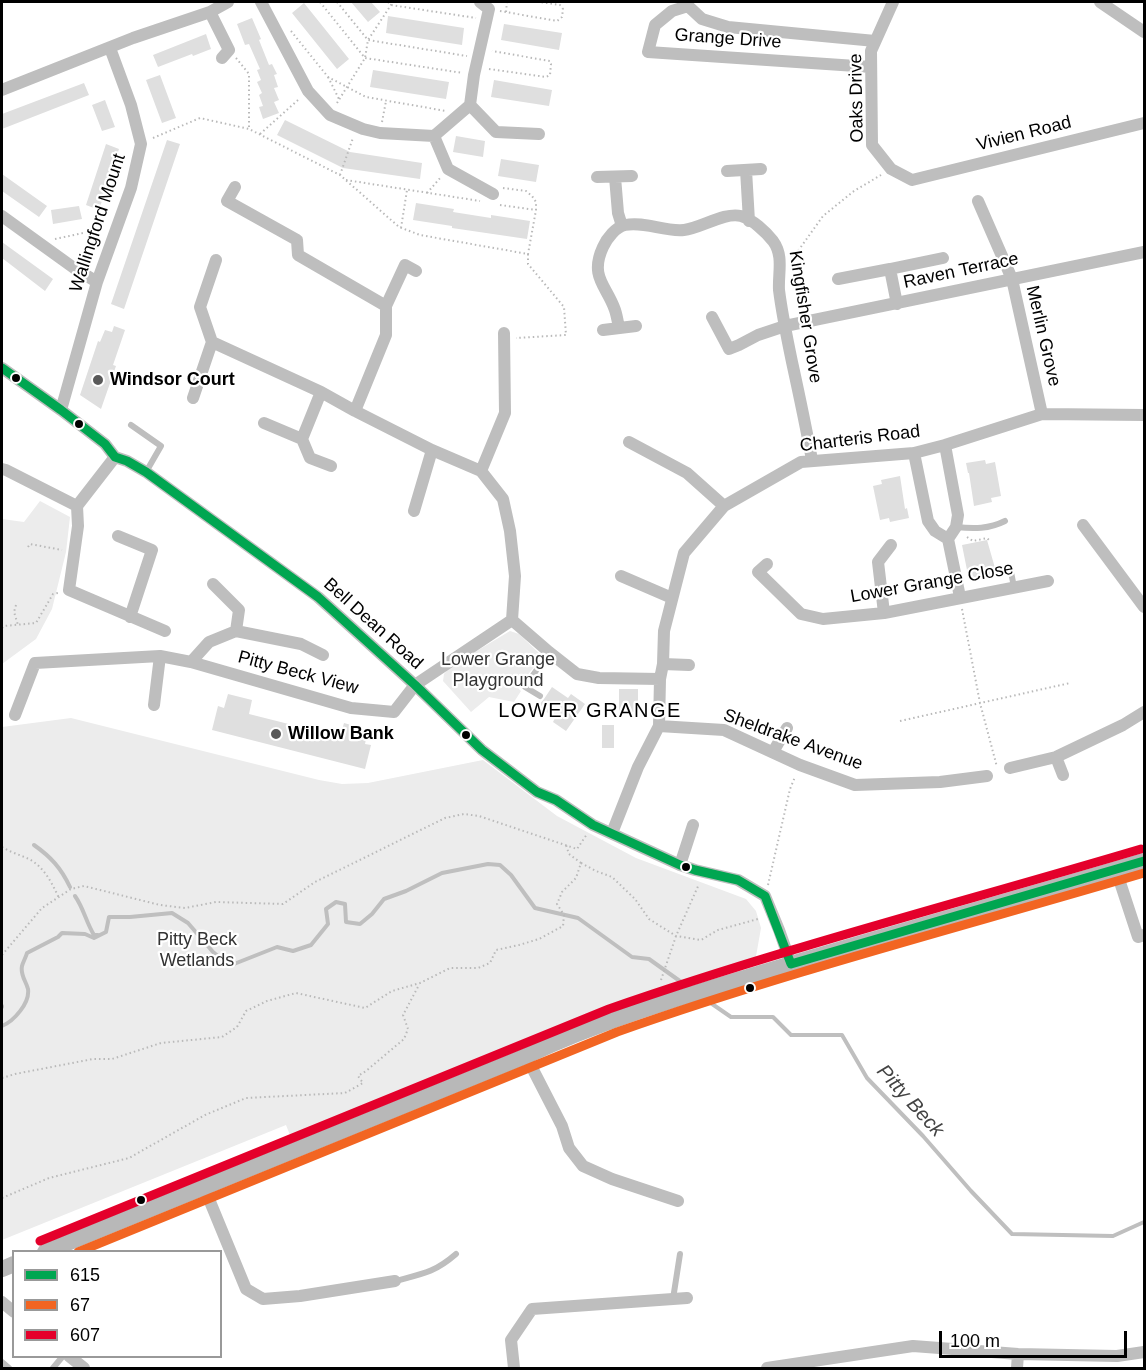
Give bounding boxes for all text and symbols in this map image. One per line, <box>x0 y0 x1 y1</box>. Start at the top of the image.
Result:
street label: Grange Drive <box>674 24 782 54</box>
street label: Oaks Drive <box>845 53 869 143</box>
street label: Vivien Road <box>974 112 1074 156</box>
street label: Wallingford Mount <box>65 151 131 295</box>
street label: Raven Terrace <box>902 248 1020 294</box>
street label: Kingfisher Grove <box>784 249 826 385</box>
street label: Merlin Grove <box>1021 283 1065 389</box>
place label: Windsor Court <box>110 369 235 391</box>
unlabelled marker <box>10 372 22 384</box>
marker: Windsor Court <box>91 373 105 387</box>
unlabelled marker <box>73 418 85 430</box>
street label: Charteris Road <box>799 421 921 457</box>
street label: Lower Grange Close <box>849 558 1015 608</box>
street label: Bell Dean Road <box>319 574 427 674</box>
street label: Pitty Beck View <box>235 647 361 699</box>
park label: Lower Grange Playground <box>441 649 555 692</box>
district label: LOWER GRANGE <box>498 699 682 723</box>
street label: Sheldrake Avenue <box>720 705 866 775</box>
place label: Willow Bank <box>288 723 394 745</box>
marker: Willow Bank <box>269 727 283 741</box>
unlabelled marker <box>460 729 472 741</box>
unlabelled marker <box>680 861 692 873</box>
park label: Pitty Beck Wetlands <box>157 929 237 972</box>
unlabelled marker <box>744 982 756 994</box>
water label: Pitty Beck <box>871 1060 949 1142</box>
unlabelled marker <box>135 1194 147 1206</box>
legend <box>12 1250 222 1358</box>
text: 615 <box>70 1265 100 1285</box>
text: 67 <box>70 1295 90 1315</box>
scale bar <box>942 1319 1130 1357</box>
text: 607 <box>70 1325 100 1345</box>
text: 100 m <box>950 1331 1000 1351</box>

